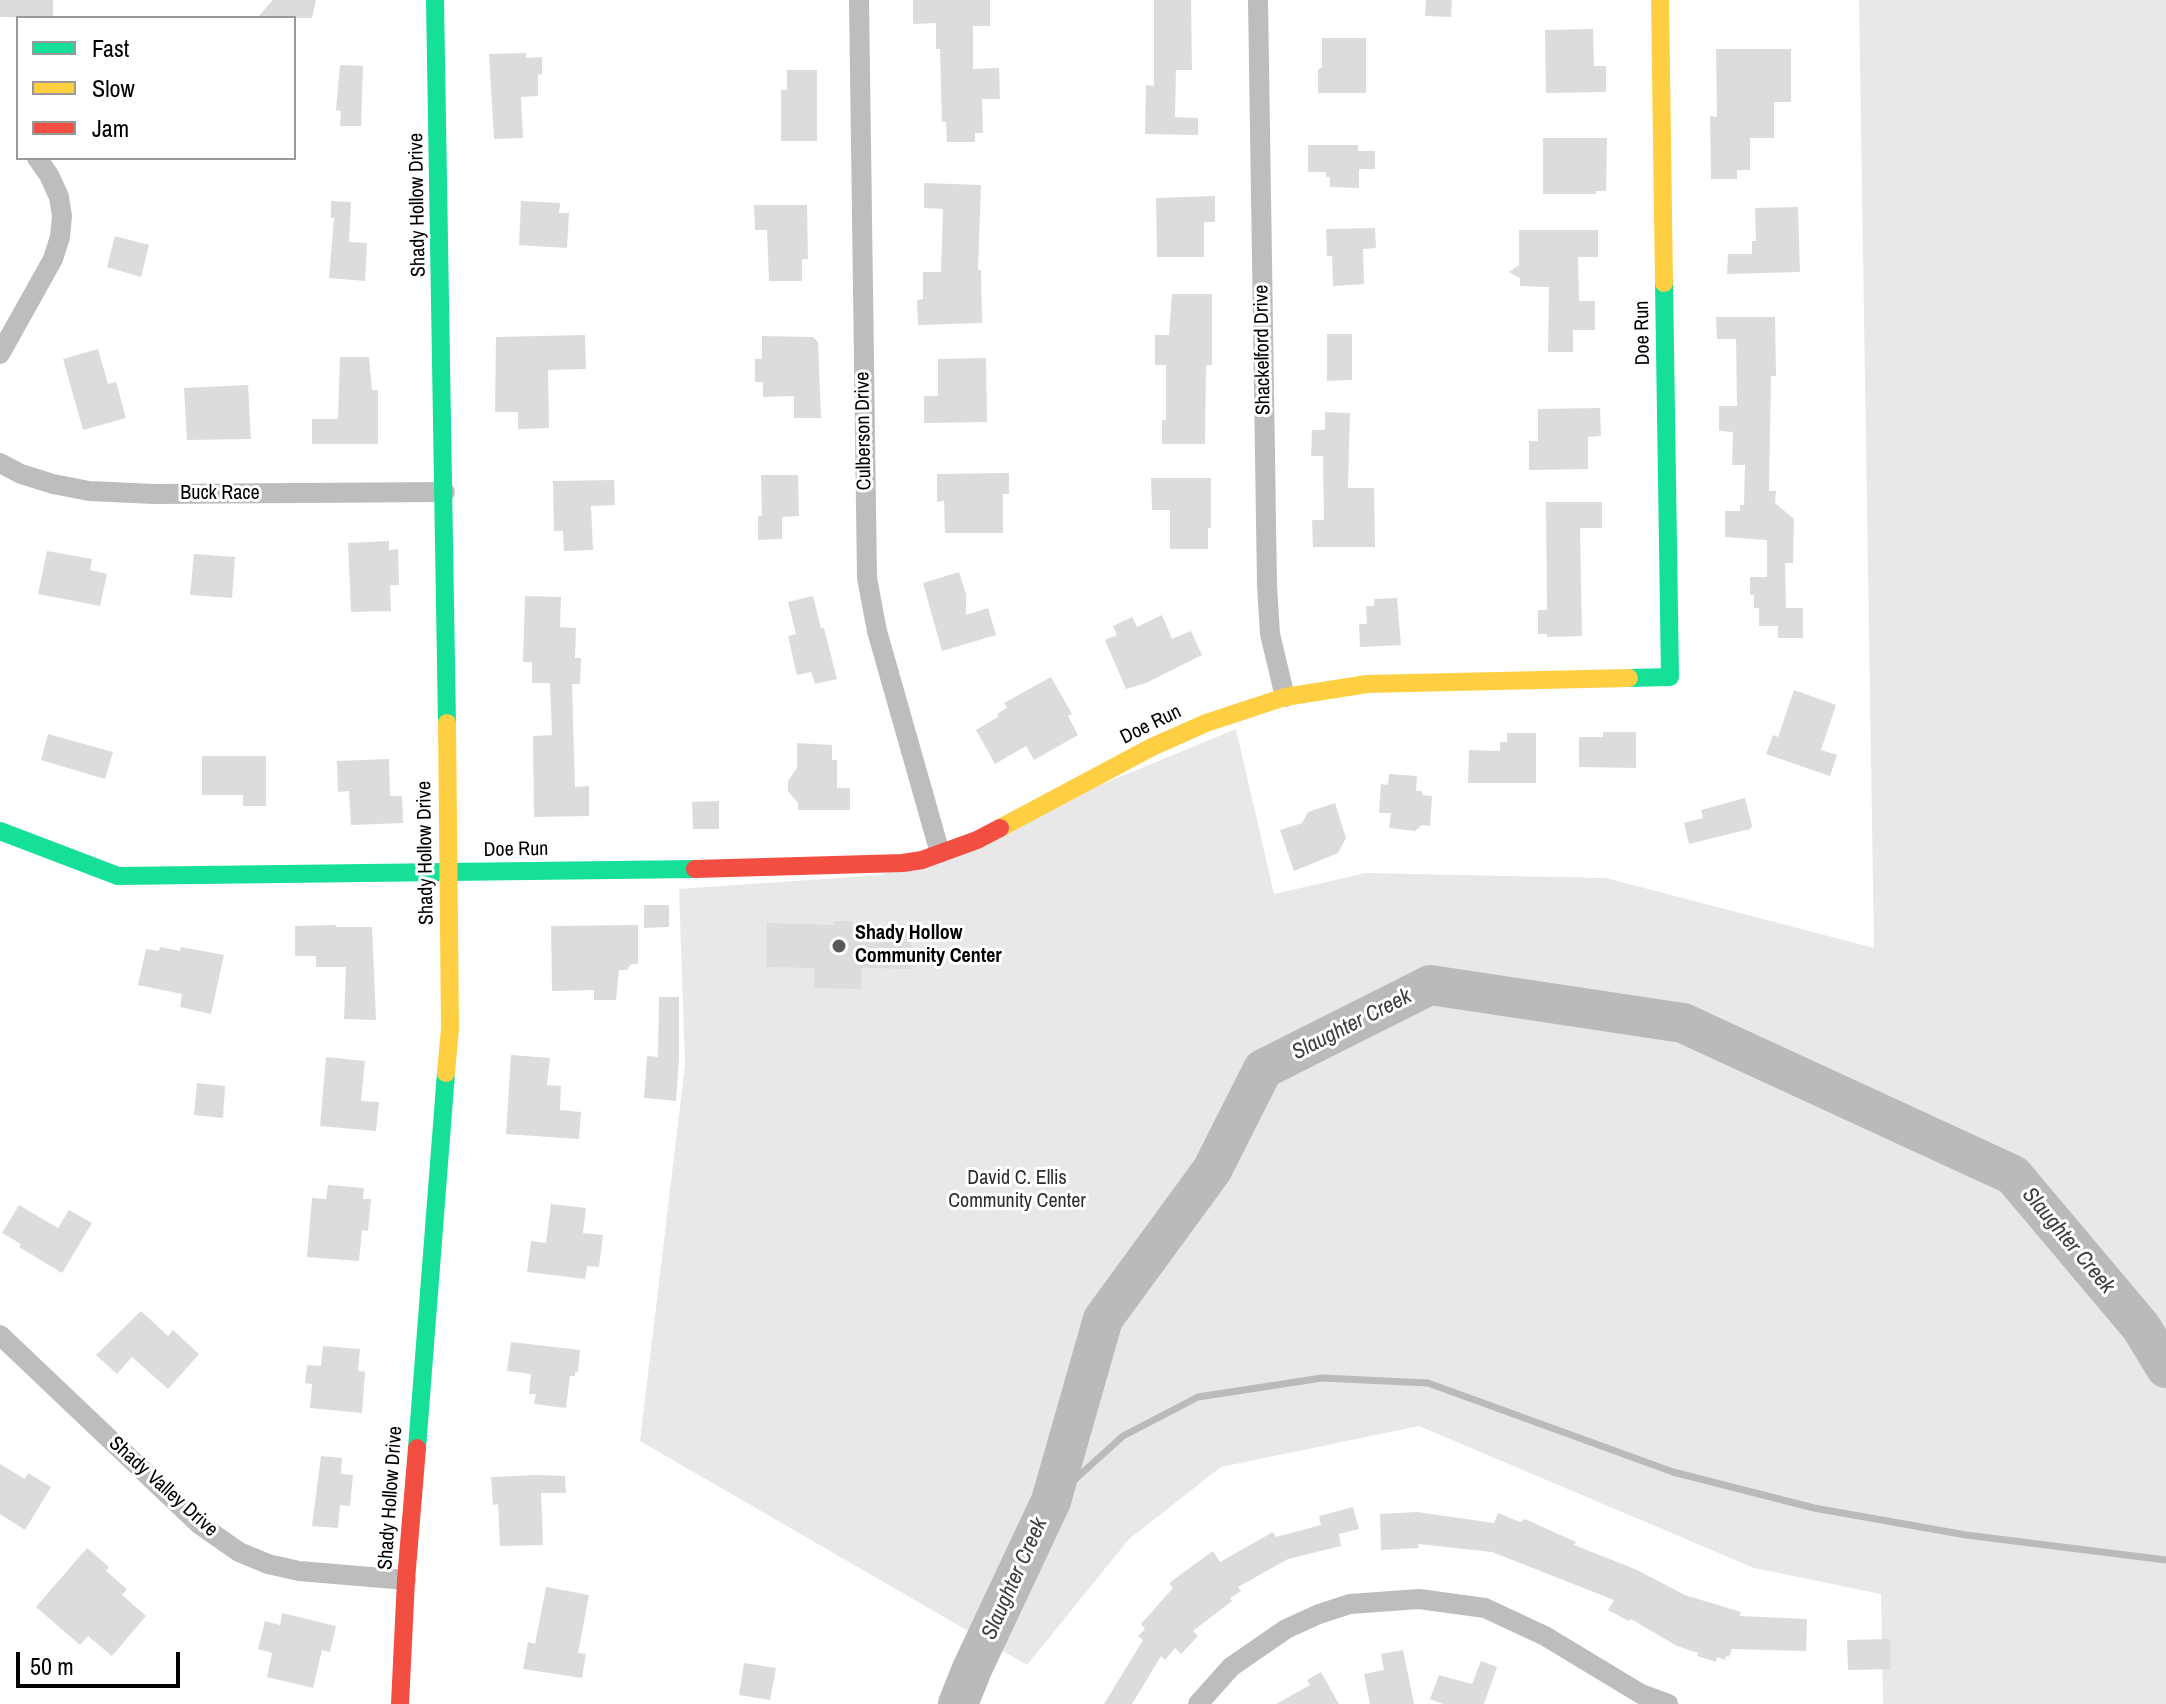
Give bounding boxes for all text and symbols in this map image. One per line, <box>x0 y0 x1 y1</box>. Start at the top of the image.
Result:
legend <box>16 16 296 160</box>
text: Fast <box>92 32 129 64</box>
text: Slow <box>92 72 135 104</box>
text: Jam <box>92 112 129 144</box>
street label: Shady Hollow Drive <box>405 133 431 277</box>
street label: Shackelford Drive <box>1250 285 1276 415</box>
street label: Doe Run <box>1630 300 1656 366</box>
street label: Culberson Drive <box>851 372 877 490</box>
street label: Buck Race <box>180 482 260 506</box>
street label: Doe Run <box>1117 700 1185 750</box>
street label: Shady Hollow Drive <box>413 781 439 925</box>
street label: Doe Run <box>483 837 549 863</box>
place label: Shady Hollow Community Center <box>855 922 1002 969</box>
marker: Shady Hollow Community Center <box>830 937 848 955</box>
water label: Slaughter Creek <box>1288 984 1416 1066</box>
park label: David C. Ellis Community Center <box>948 1167 1086 1214</box>
water label: Slaughter Creek <box>2016 1183 2120 1299</box>
street label: Shady Hollow Drive <box>374 1425 408 1571</box>
street label: Shady Valley Drive <box>104 1432 222 1542</box>
water label: Slaughter Creek <box>976 1514 1054 1644</box>
scale bar <box>20 1636 184 1686</box>
text: 50 m <box>30 1650 74 1682</box>

